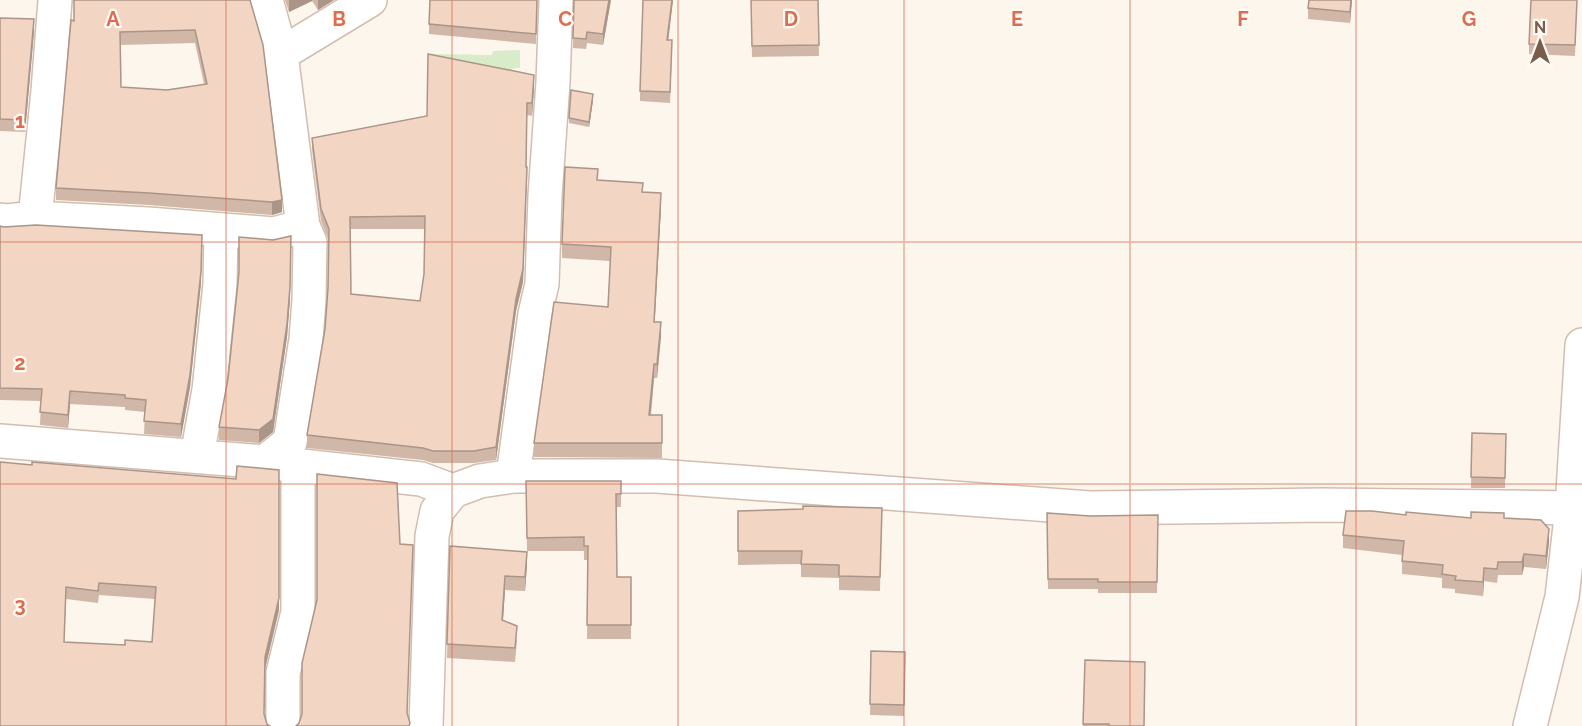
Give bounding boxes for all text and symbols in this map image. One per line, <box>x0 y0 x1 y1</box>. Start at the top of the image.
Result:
text: A <box>106 7 120 31</box>
text: B <box>332 7 346 31</box>
text: C <box>558 7 572 31</box>
text: D <box>784 7 798 31</box>
text: E <box>1011 7 1023 31</box>
text: F <box>1237 7 1249 31</box>
text: G <box>1462 7 1476 31</box>
north arrow <box>1510 12 1570 72</box>
text: N <box>1534 18 1546 37</box>
text: 1 <box>15 109 25 133</box>
text: 2 <box>14 351 26 375</box>
text: 3 <box>14 593 26 617</box>

